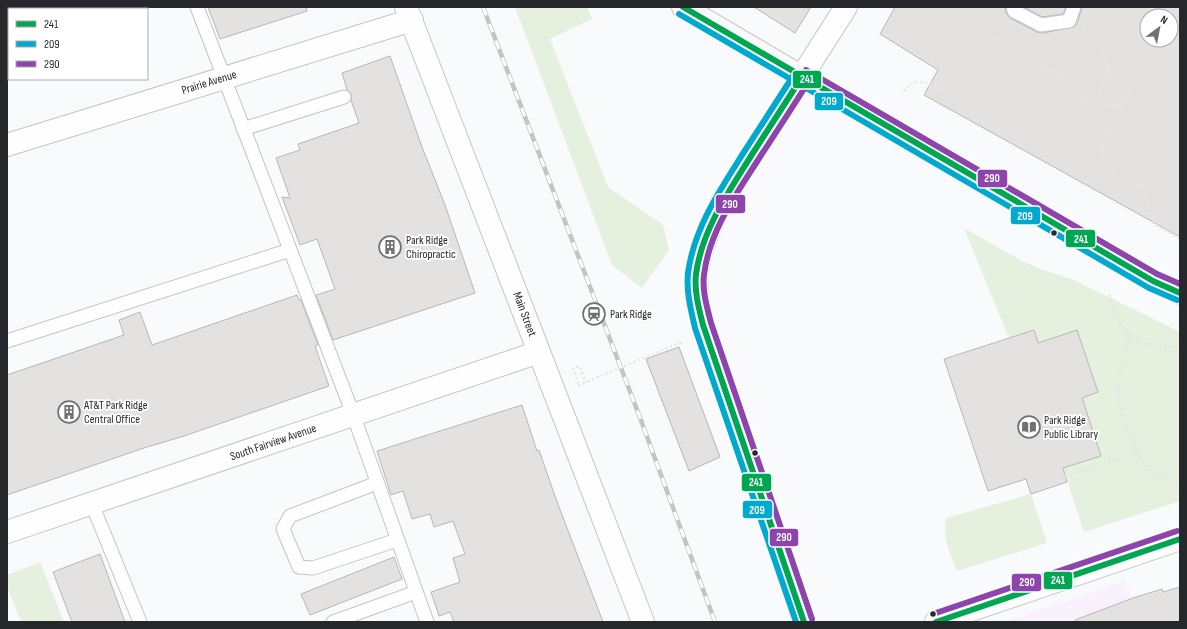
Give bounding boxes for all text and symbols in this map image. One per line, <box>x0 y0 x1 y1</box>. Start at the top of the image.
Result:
legend <box>8 8 148 80</box>
north arrow <box>1139 8 1179 48</box>
text: N <box>1158 13 1170 27</box>
text: 241 <box>44 17 59 32</box>
text: 209 <box>44 37 60 52</box>
text: 290 <box>44 57 60 72</box>
street label: Prairie Avenue <box>180 67 239 98</box>
line badge: 241 <box>792 70 822 89</box>
text: 241 <box>800 73 815 86</box>
line badge: 209 <box>814 92 844 111</box>
text: 209 <box>821 95 837 108</box>
line badge: 290 <box>977 169 1008 188</box>
text: 290 <box>984 172 1000 185</box>
line badge: 290 <box>715 194 746 214</box>
text: 290 <box>722 198 738 211</box>
line badge: 209 <box>1010 206 1041 225</box>
text: 209 <box>1017 210 1033 223</box>
unlabelled marker <box>1049 228 1059 238</box>
line badge: 241 <box>1065 229 1096 248</box>
place label: Park Ridge Chiropractic <box>406 233 456 262</box>
text: 241 <box>1074 233 1089 246</box>
building icon: Park Ridge Chiropractic <box>377 234 403 260</box>
street label: Main Street <box>509 290 540 339</box>
station icon: Park Ridge <box>581 301 607 327</box>
place label: Park Ridge <box>610 307 652 322</box>
place label: AT&T Park Ridge Central Office <box>83 398 148 427</box>
building icon: AT&T Park Ridge Central Office <box>56 399 82 425</box>
place label: Park Ridge Public Library <box>1044 413 1099 442</box>
library icon: Park Ridge Public Library <box>1016 414 1042 440</box>
street label: South Fairview Avenue <box>228 421 318 464</box>
unlabelled marker <box>750 448 760 458</box>
line badge: 241 <box>741 473 772 492</box>
text: 241 <box>749 476 764 489</box>
line badge: 209 <box>742 500 773 519</box>
text: 209 <box>749 504 765 517</box>
line badge: 290 <box>769 528 799 547</box>
text: 290 <box>776 531 792 544</box>
line badge: 241 <box>1043 571 1073 590</box>
line badge: 290 <box>1011 573 1042 592</box>
text: 241 <box>1051 574 1066 587</box>
text: 290 <box>1019 576 1035 589</box>
unlabelled marker <box>928 609 938 619</box>

